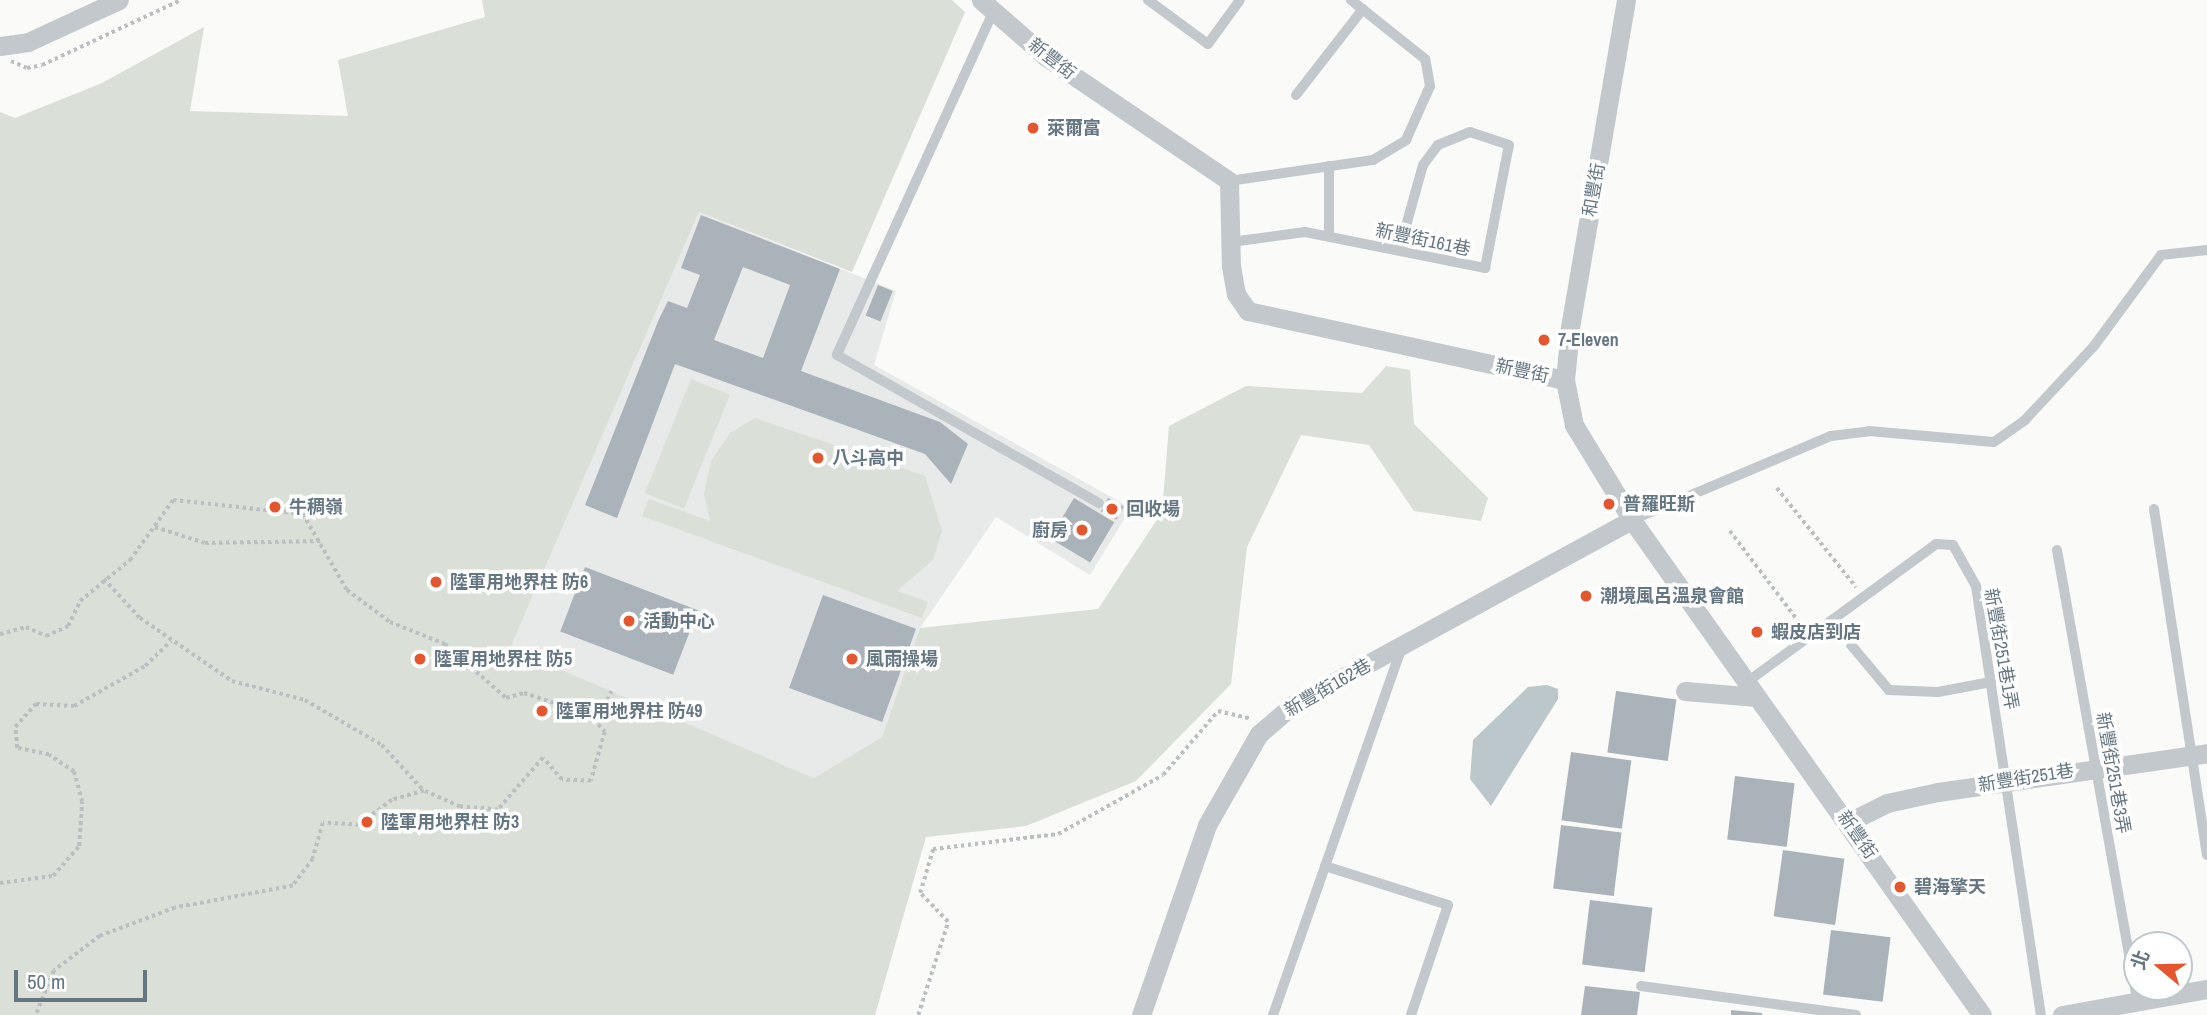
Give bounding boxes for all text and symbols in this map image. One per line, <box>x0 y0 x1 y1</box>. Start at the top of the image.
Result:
street label: 新豐街 <box>1024 34 1080 84</box>
place label: 萊爾富 <box>1047 117 1101 139</box>
marker: 萊爾富 <box>1025 120 1041 136</box>
street label: 和豐街 <box>1579 162 1609 218</box>
street label: 新豐街161巷 <box>1373 219 1473 261</box>
place label: 7-Eleven <box>1558 329 1619 351</box>
marker: 7-Eleven <box>1536 332 1552 348</box>
street label: 新豐街 <box>1493 355 1551 387</box>
place label: 八斗高中 <box>832 447 904 469</box>
marker: 八斗高中 <box>810 450 826 466</box>
place label: 普羅旺斯 <box>1623 493 1695 515</box>
place label: 牛稠嶺 <box>289 496 343 518</box>
marker: 普羅旺斯 <box>1601 496 1617 512</box>
place label: 回收場 <box>1126 498 1180 520</box>
marker: 牛稠嶺 <box>267 499 283 515</box>
marker: 回收場 <box>1104 501 1120 517</box>
place label: 廚房 <box>1032 519 1068 541</box>
marker: 廚房 <box>1074 522 1090 538</box>
place label: 陸軍用地界柱 防6 <box>450 571 588 593</box>
marker: 陸軍用地界柱 防6 <box>428 574 444 590</box>
place label: 潮境風呂溫泉會館 <box>1600 585 1744 607</box>
street label: 新豐街251巷1弄 <box>1980 587 2022 711</box>
marker: 潮境風呂溫泉會館 <box>1578 588 1594 604</box>
place label: 活動中心 <box>643 610 715 632</box>
marker: 活動中心 <box>621 613 637 629</box>
place label: 蝦皮店到店 <box>1771 621 1861 643</box>
marker: 蝦皮店到店 <box>1749 624 1765 640</box>
place label: 陸軍用地界柱 防5 <box>434 648 572 670</box>
place label: 風雨操場 <box>866 648 938 670</box>
marker: 陸軍用地界柱 防5 <box>412 651 428 667</box>
marker: 風雨操場 <box>844 651 860 667</box>
street label: 新豐街162巷 <box>1281 654 1375 722</box>
place label: 陸軍用地界柱 防49 <box>556 700 703 722</box>
marker: 陸軍用地界柱 防49 <box>534 703 550 719</box>
street label: 新豐街251巷3弄 <box>2092 711 2134 835</box>
street label: 新豐街251巷 <box>1977 760 2075 796</box>
street label: 新豐街 <box>1833 807 1881 863</box>
place label: 陸軍用地界柱 防3 <box>381 811 519 833</box>
marker: 陸軍用地界柱 防3 <box>359 814 375 830</box>
place label: 碧海擎天 <box>1914 876 1986 898</box>
marker: 碧海擎天 <box>1892 879 1908 895</box>
north arrow <box>2123 931 2193 1001</box>
text: 北 <box>2125 947 2155 973</box>
scale bar <box>18 956 150 1000</box>
text: 50 m <box>27 967 65 996</box>

